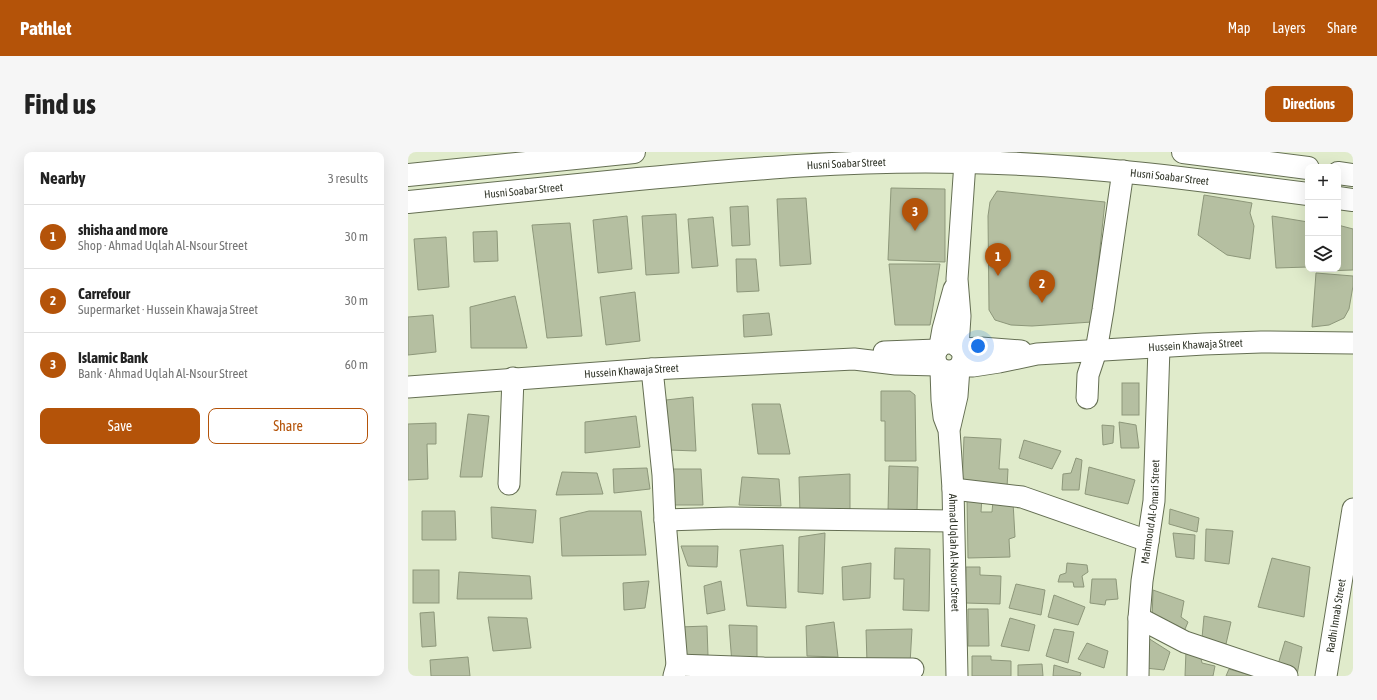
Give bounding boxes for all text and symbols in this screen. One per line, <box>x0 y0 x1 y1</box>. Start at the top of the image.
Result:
text: Pathlet <box>20 17 71 39</box>
text: Map <box>1228 20 1250 36</box>
text: Layers <box>1272 20 1305 36</box>
text: Share <box>1327 20 1357 36</box>
button: Directions <box>1265 86 1353 122</box>
text: Find us <box>24 88 96 120</box>
street label: Husni Soabar Street <box>806 156 886 171</box>
map controls <box>1305 164 1341 272</box>
button: + <box>1305 164 1341 200</box>
street label: Husni Soabar Street <box>1130 166 1210 187</box>
text: Nearby <box>40 168 86 188</box>
text: 3 results <box>328 171 368 186</box>
street label: Husni Soabar Street <box>483 181 564 200</box>
pin: 3 <box>902 198 928 231</box>
button: − <box>1305 200 1341 236</box>
text: shisha and more <box>78 221 168 238</box>
text: 1 <box>50 229 56 244</box>
text: 30 m <box>345 229 368 244</box>
button: layers <box>1305 236 1341 272</box>
text: Shop · Ahmad Uqlah Al-Nsour Street <box>78 238 248 253</box>
pin: 1 <box>985 243 1011 276</box>
pin: 2 <box>1029 270 1055 303</box>
text: Carrefour <box>78 285 130 302</box>
text: 2 <box>50 293 56 308</box>
text: 30 m <box>345 293 368 308</box>
text: Supermarket · Hussein Khawaja Street <box>78 302 258 317</box>
your location <box>968 336 988 356</box>
street label: Hussein Khawaja Street <box>1148 337 1243 353</box>
text: Islamic Bank <box>78 349 148 366</box>
text: 3 <box>50 357 56 372</box>
text: 60 m <box>345 357 368 372</box>
street label: Hussein Khawaja Street <box>584 362 679 380</box>
text: Bank · Ahmad Uqlah Al-Nsour Street <box>78 366 248 381</box>
button: Save <box>40 408 200 444</box>
button: Share <box>208 408 368 444</box>
street label: Mahmoud Al-Omari Street <box>1139 459 1161 565</box>
street label: Ahmad Uqlah Al-Nsour Street <box>947 494 962 612</box>
street label: Radhi Innab Street <box>1324 578 1348 654</box>

